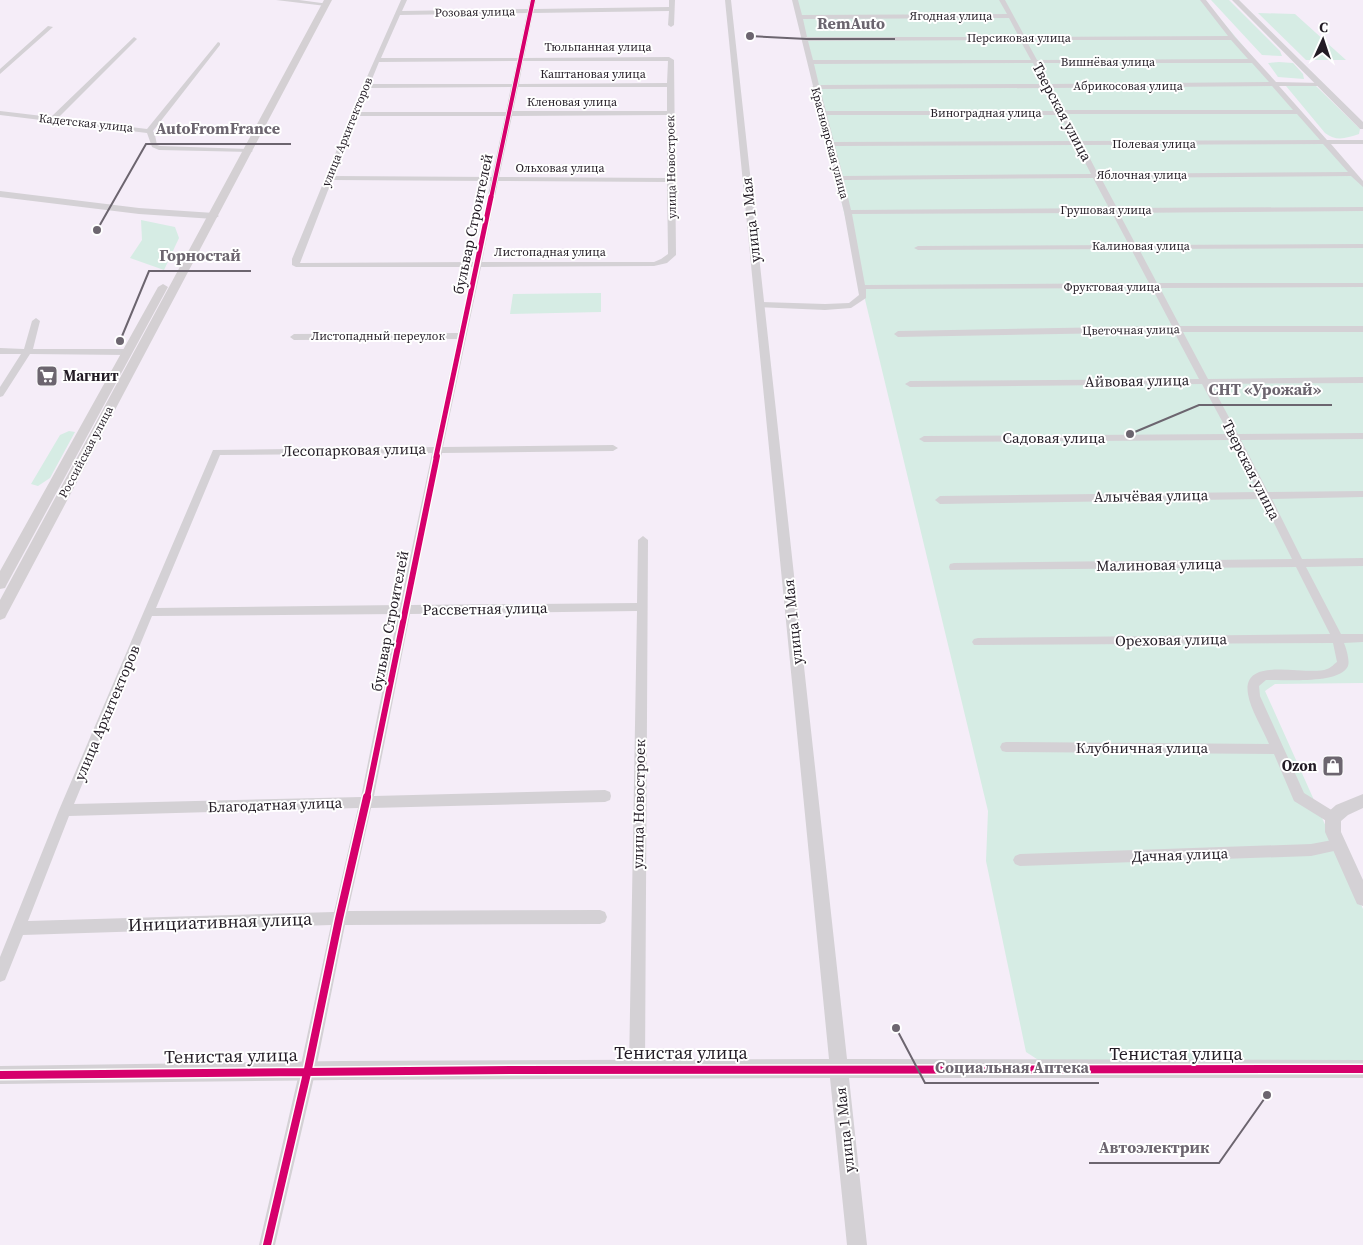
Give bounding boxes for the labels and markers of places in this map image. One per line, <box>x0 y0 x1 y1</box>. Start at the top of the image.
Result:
callout: RemAuto <box>807 8 895 39</box>
callout: AutoFromFrance <box>146 113 291 144</box>
callout: Горностай <box>149 240 251 271</box>
supermarket icon: Магнит <box>35 364 59 388</box>
place label: Магнит <box>63 365 119 386</box>
callout: СНТ «Урожай» <box>1199 374 1332 405</box>
shop icon: Ozon <box>1321 754 1345 778</box>
place label: Ozon <box>1282 755 1317 776</box>
callout: Социальная Аптека <box>925 1052 1099 1083</box>
callout: Автоэлектрик <box>1089 1132 1219 1163</box>

